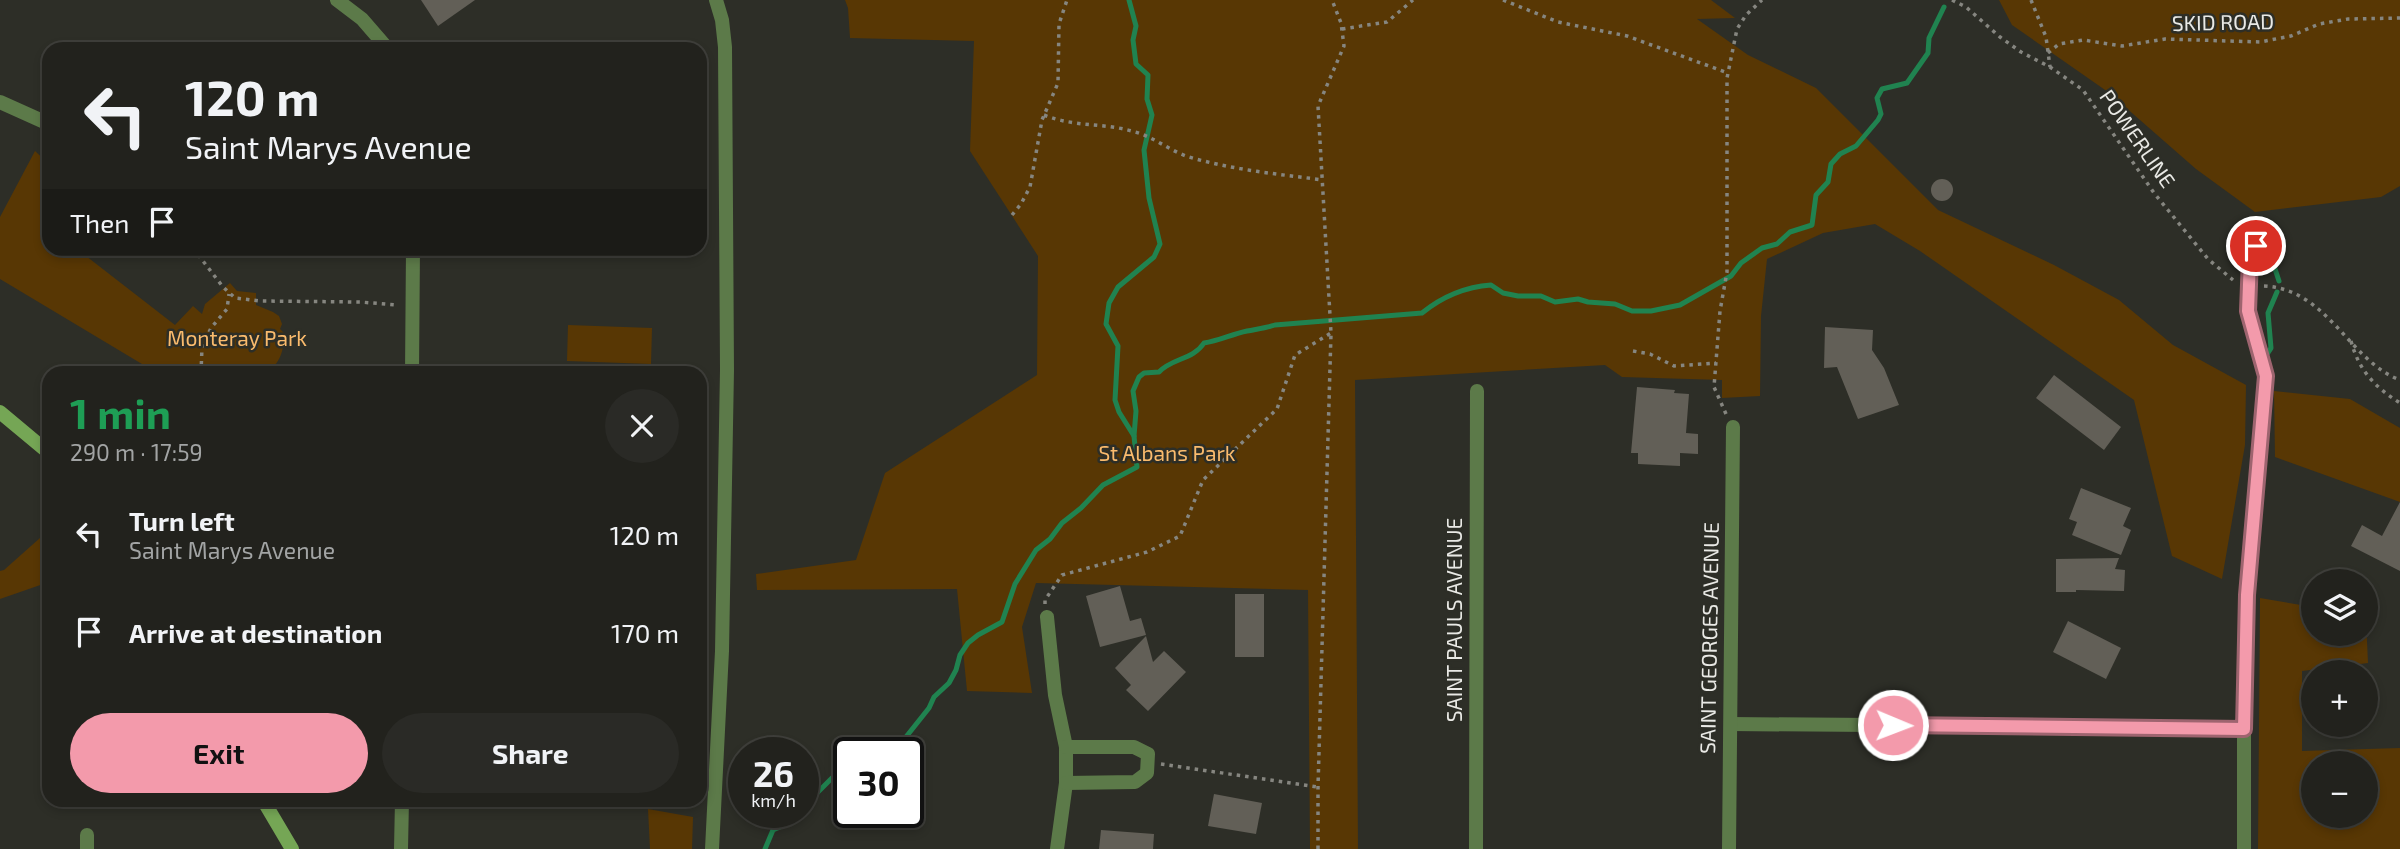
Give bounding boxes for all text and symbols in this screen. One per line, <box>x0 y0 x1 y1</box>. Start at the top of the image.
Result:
street label: SKID ROAD <box>2172 8 2274 35</box>
text: 120 m <box>185 67 319 126</box>
icon: left <box>70 70 161 161</box>
street label: POWERLINE <box>2095 84 2181 192</box>
text: Saint Marys Avenue <box>185 127 472 165</box>
icon: arrive <box>143 203 181 241</box>
text: Then <box>70 207 129 238</box>
pin <box>2226 216 2286 276</box>
icon: arrive <box>2237 227 2275 265</box>
park label: Monteray Park <box>167 325 307 350</box>
text: 1 min <box>70 387 171 437</box>
button: close <box>605 389 679 463</box>
text: 290 m · 17:59 <box>70 438 203 466</box>
park label: St Albans Park <box>1098 440 1236 465</box>
text: Turn left <box>129 505 235 536</box>
icon: left <box>70 515 108 553</box>
street label: SAINT PAULS AVENUE <box>1441 518 1466 722</box>
text: 120 m <box>610 519 679 550</box>
street label: SAINT GEORGES AVENUE <box>1694 522 1723 754</box>
text: Saint Marys Avenue <box>129 536 335 564</box>
map controls <box>2301 569 2378 828</box>
button: layers <box>2301 569 2378 646</box>
icon: arrive <box>70 613 108 651</box>
text: Arrive at destination <box>129 617 382 648</box>
text: 170 m <box>611 617 679 648</box>
button: + <box>2301 660 2378 737</box>
position arrow <box>1856 688 1930 762</box>
button: Exit <box>70 713 368 793</box>
button: Share <box>382 713 679 793</box>
speed limit sign: 30 <box>833 737 924 828</box>
button: − <box>2301 751 2378 828</box>
text: 26 <box>753 752 794 794</box>
text: km/h <box>751 789 796 811</box>

